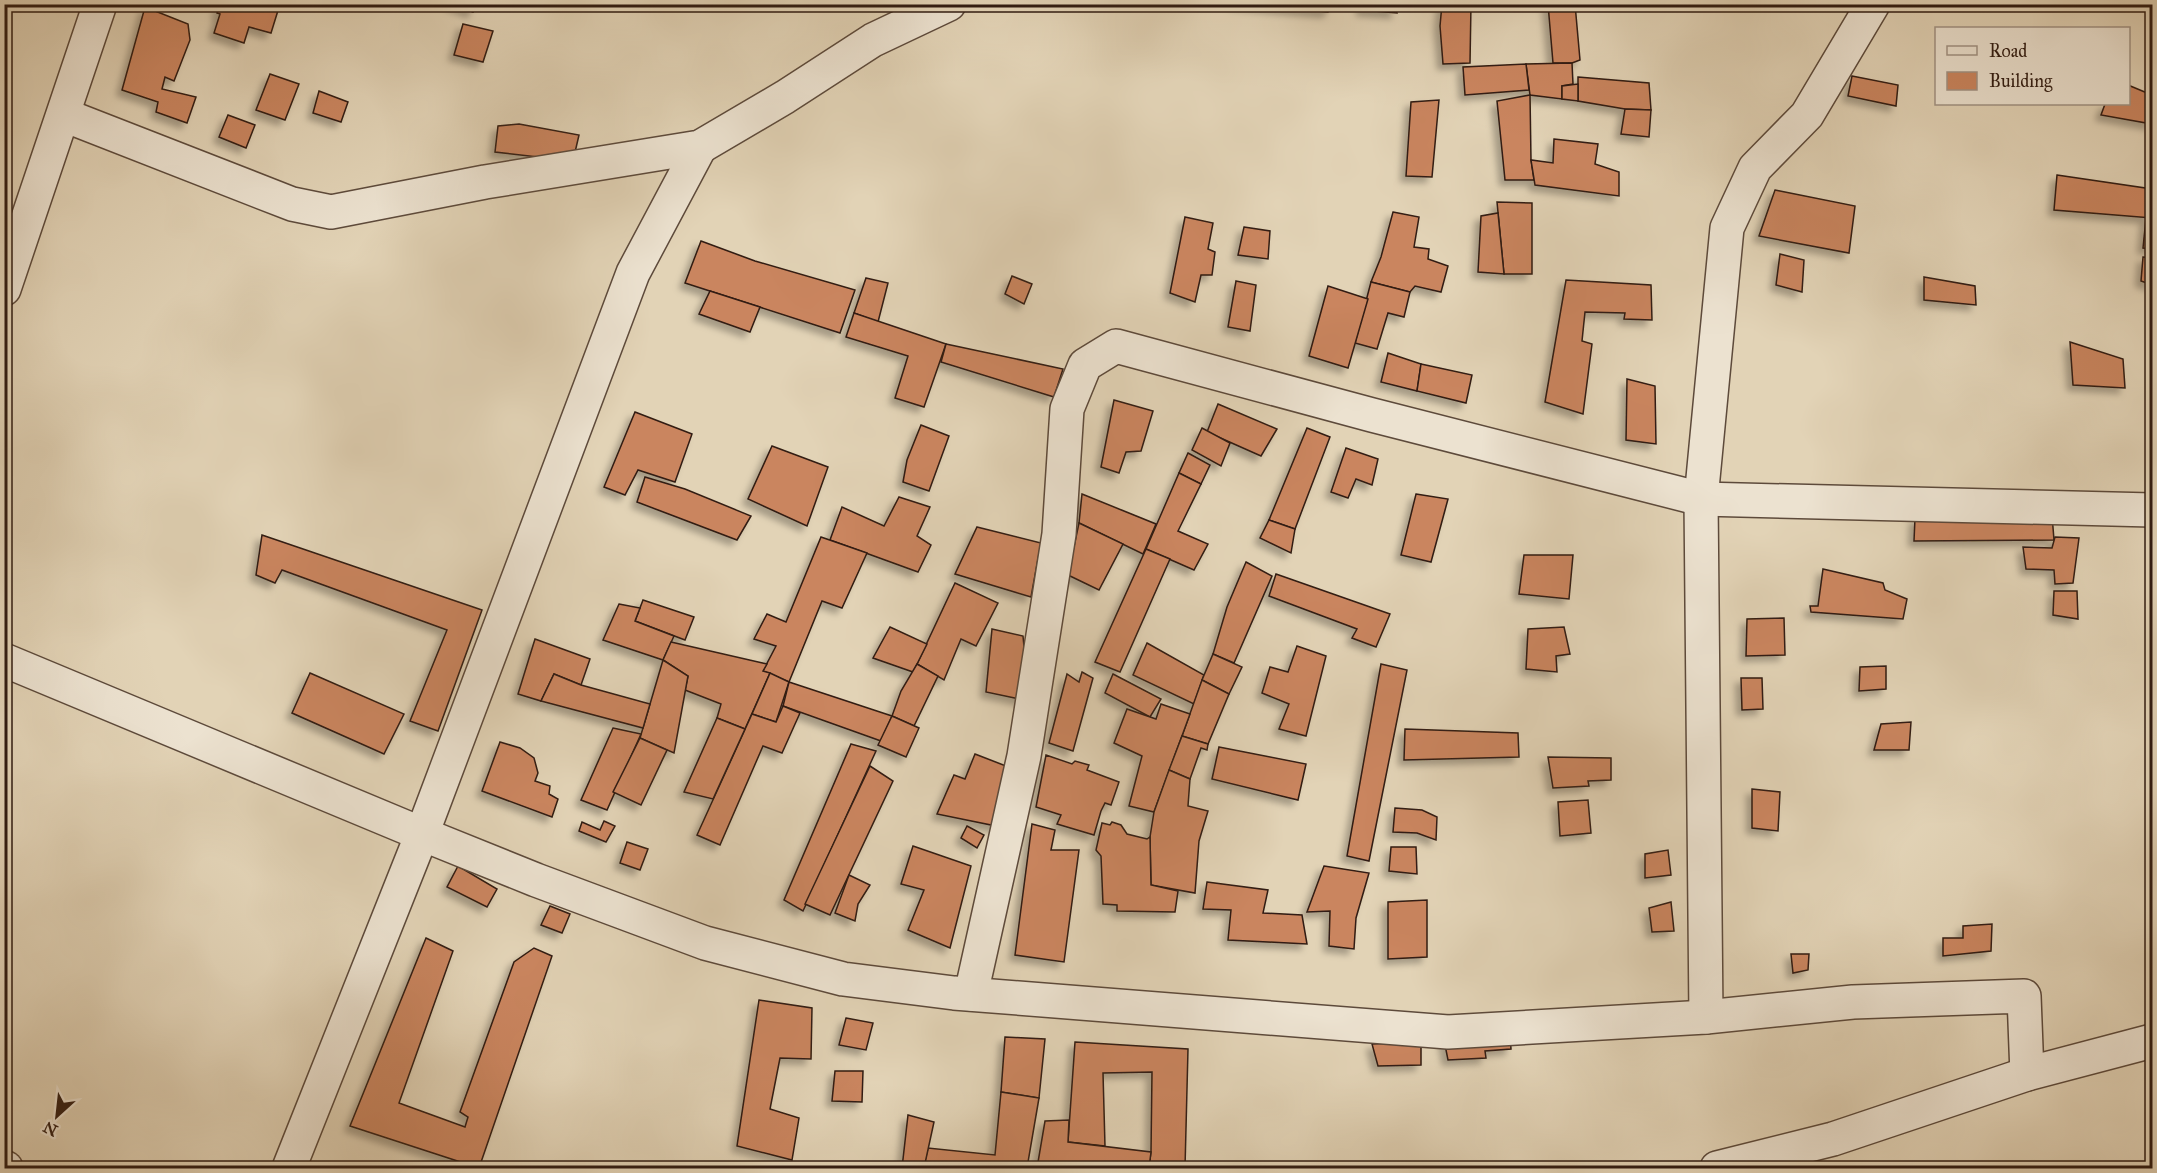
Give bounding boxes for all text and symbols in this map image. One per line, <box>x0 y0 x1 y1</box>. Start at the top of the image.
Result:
legend <box>1935 27 2130 105</box>
text: Road <box>1989 40 2027 62</box>
text: Building <box>1989 70 2053 93</box>
north arrow <box>27 1086 87 1146</box>
text: N <box>40 1117 61 1140</box>

